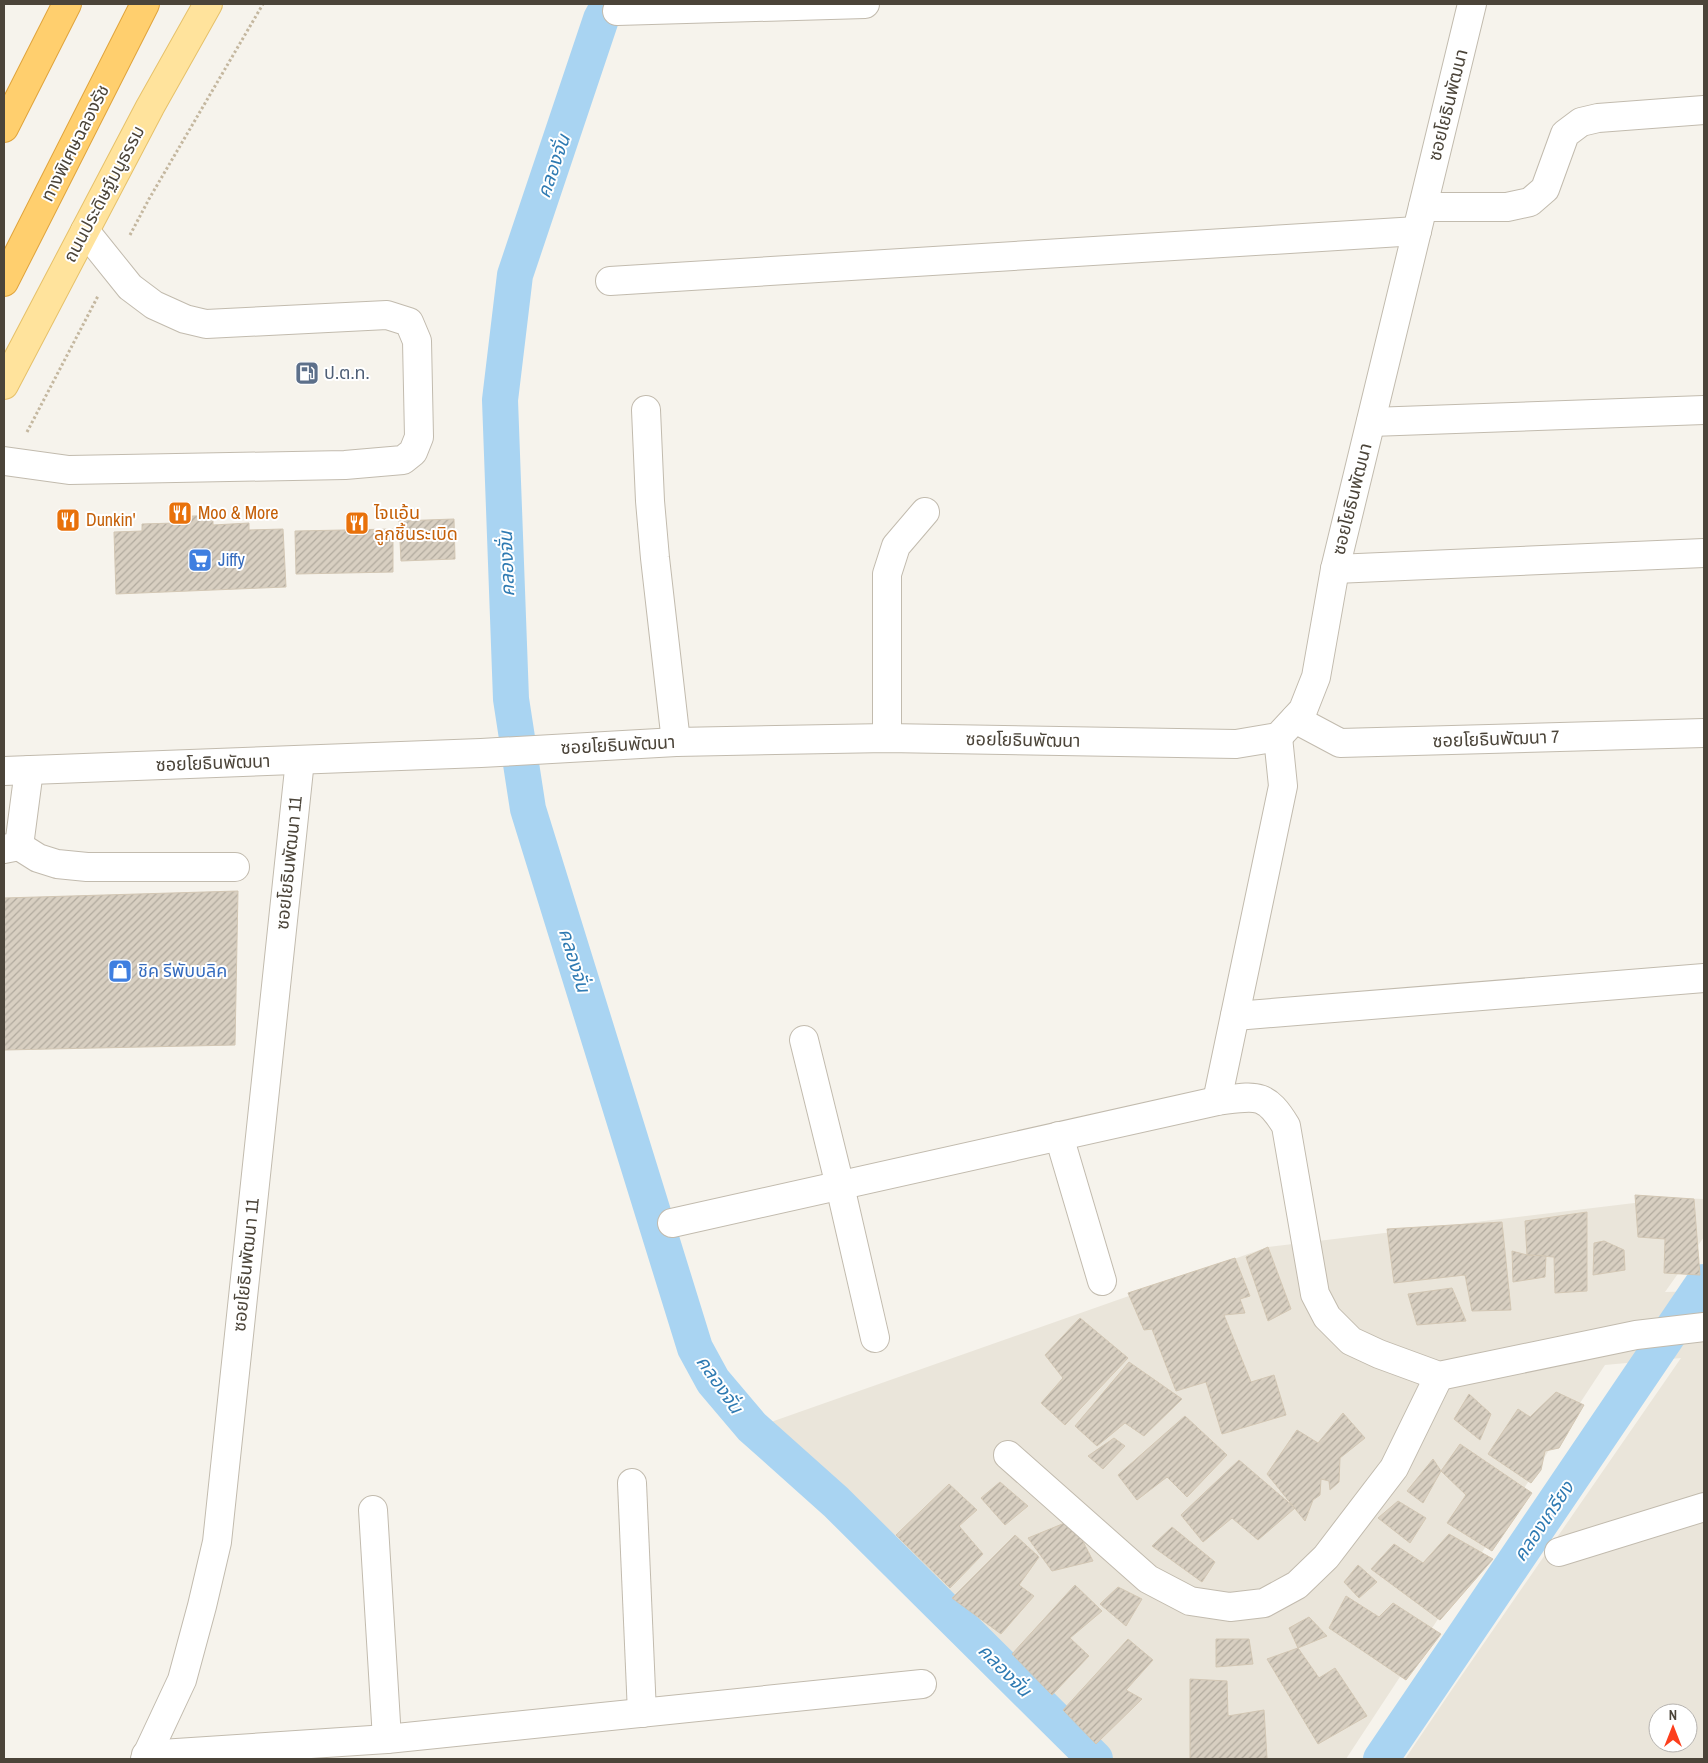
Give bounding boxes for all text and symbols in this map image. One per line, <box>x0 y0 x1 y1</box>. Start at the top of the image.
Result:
street label: ซอยโยธินพัฒนา <box>1422 46 1474 164</box>
street label: ทางพิเศษฉลองรัช <box>34 80 115 206</box>
street label: ถนนประดิษฐ์มนูธรรม <box>57 121 150 267</box>
water label: คลองจั่น <box>530 130 576 201</box>
fuel station icon: ป.ต.ท. <box>294 360 320 386</box>
place label: ป.ต.ท. <box>324 360 370 385</box>
street label: ซอยโยธินพัฒนา <box>1326 440 1378 558</box>
restaurant icon: Moo & More <box>167 500 193 526</box>
place label: Moo & More <box>198 500 278 525</box>
place label: ไจแอ้น ลูกชิ้นระเบิด <box>373 500 458 546</box>
restaurant icon: Dunkin' <box>55 507 81 533</box>
place label: Dunkin' <box>86 507 136 532</box>
restaurant icon: ไจแอ้น ลูกชิ้นระเบิด <box>344 510 370 536</box>
water label: คลองจั่น <box>492 530 520 597</box>
supermarket icon: Jiffy <box>187 547 213 573</box>
place label: Jiffy <box>218 547 245 572</box>
street label: ซอยโยธินพัฒนา 7 <box>1432 724 1560 753</box>
street label: ซอยโยธินพัฒนา <box>965 726 1081 753</box>
street label: ซอยโยธินพัฒนา <box>560 729 676 760</box>
street label: ซอยโยธินพัฒนา <box>155 748 271 777</box>
street label: ซอยโยธินพัฒนา 11 <box>269 794 308 931</box>
water label: คลองจั่น <box>553 925 597 996</box>
shop icon: ชิค รีพับบลิค <box>107 958 133 984</box>
place label: ชิค รีพับบลิค <box>138 958 227 983</box>
street label: ซอยโยธินพัฒนา 11 <box>226 1196 265 1333</box>
water label: คลองจั่น <box>691 1350 750 1419</box>
water label: คลองเกรียง <box>1507 1475 1580 1566</box>
water label: คลองจั่น <box>973 1638 1038 1703</box>
north arrow <box>1648 1703 1698 1753</box>
text: N <box>1669 1706 1677 1724</box>

